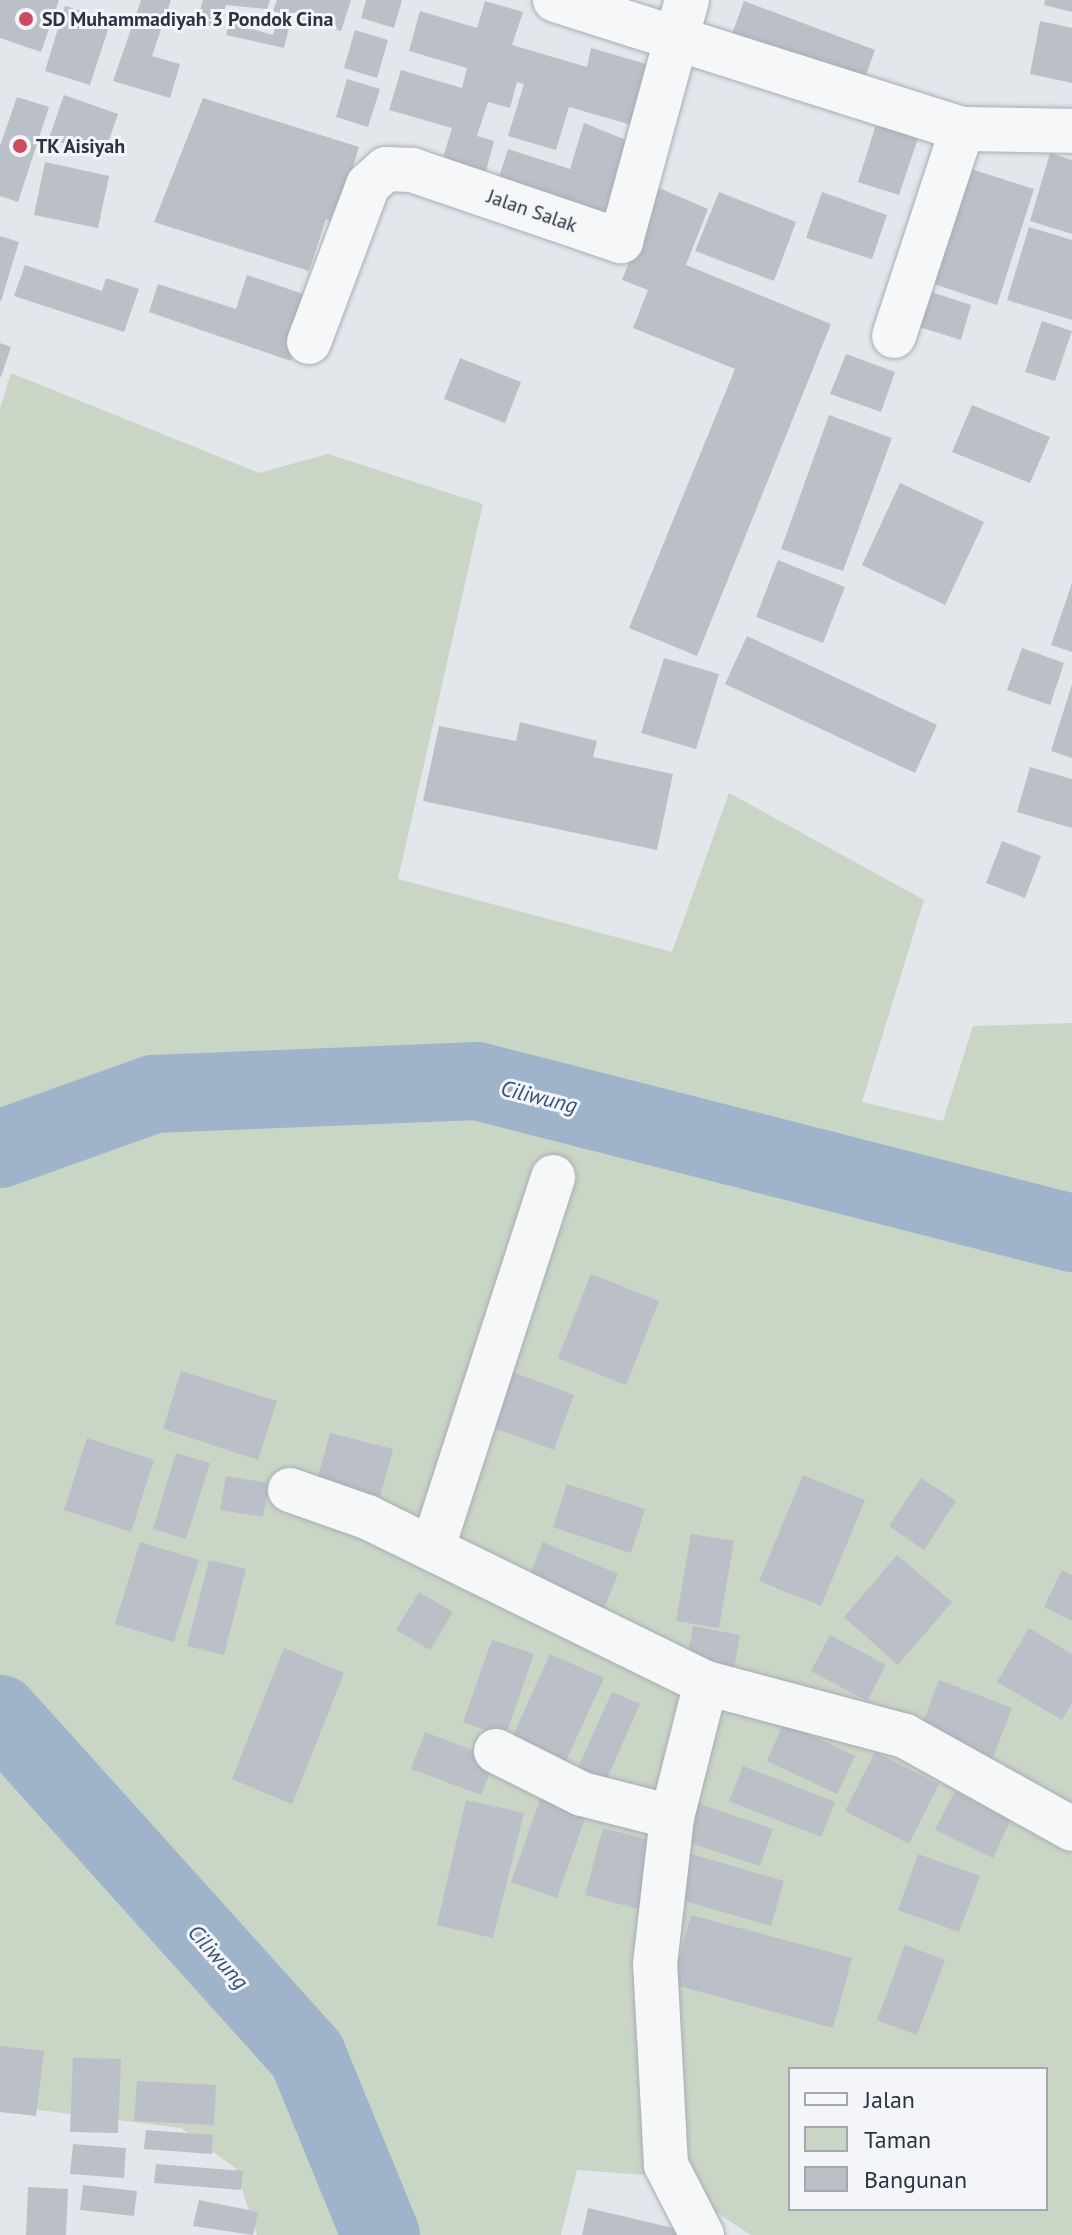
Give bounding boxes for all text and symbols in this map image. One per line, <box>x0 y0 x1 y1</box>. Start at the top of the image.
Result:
place label: SD Muhammadiyah 3 Pondok Cina <box>42 7 334 31</box>
marker: SD Muhammadiyah 3 Pondok Cina <box>17 10 35 28</box>
place label: TK Aisiyah <box>36 134 126 158</box>
marker: TK Aisiyah <box>11 137 29 155</box>
street label: Jalan Salak <box>484 184 580 238</box>
water label: Ciliwung <box>498 1075 580 1119</box>
water label: Ciliwung <box>182 1919 254 1995</box>
legend <box>788 2067 1048 2211</box>
text: Jalan <box>864 2084 915 2115</box>
text: Taman <box>864 2124 931 2155</box>
text: Bangunan <box>864 2164 967 2195</box>

